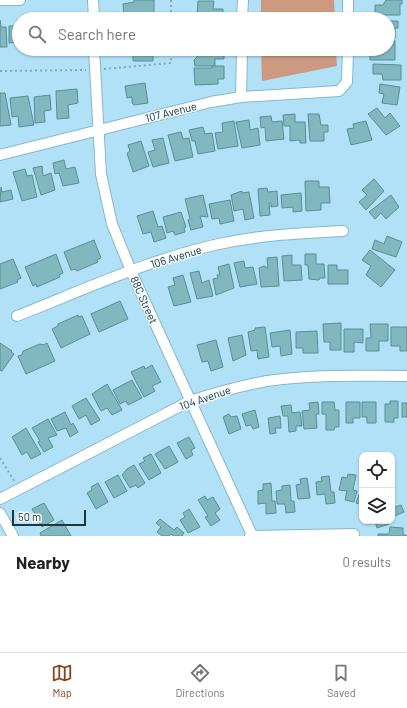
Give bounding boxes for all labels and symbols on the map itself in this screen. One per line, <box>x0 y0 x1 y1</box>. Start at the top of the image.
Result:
street label: 107 Avenue <box>144 99 198 124</box>
street label: 106 Avenue <box>149 243 203 270</box>
street label: 88C Street <box>128 274 161 325</box>
street label: 104 Avenue <box>178 383 232 412</box>
scale bar <box>12 508 86 527</box>

